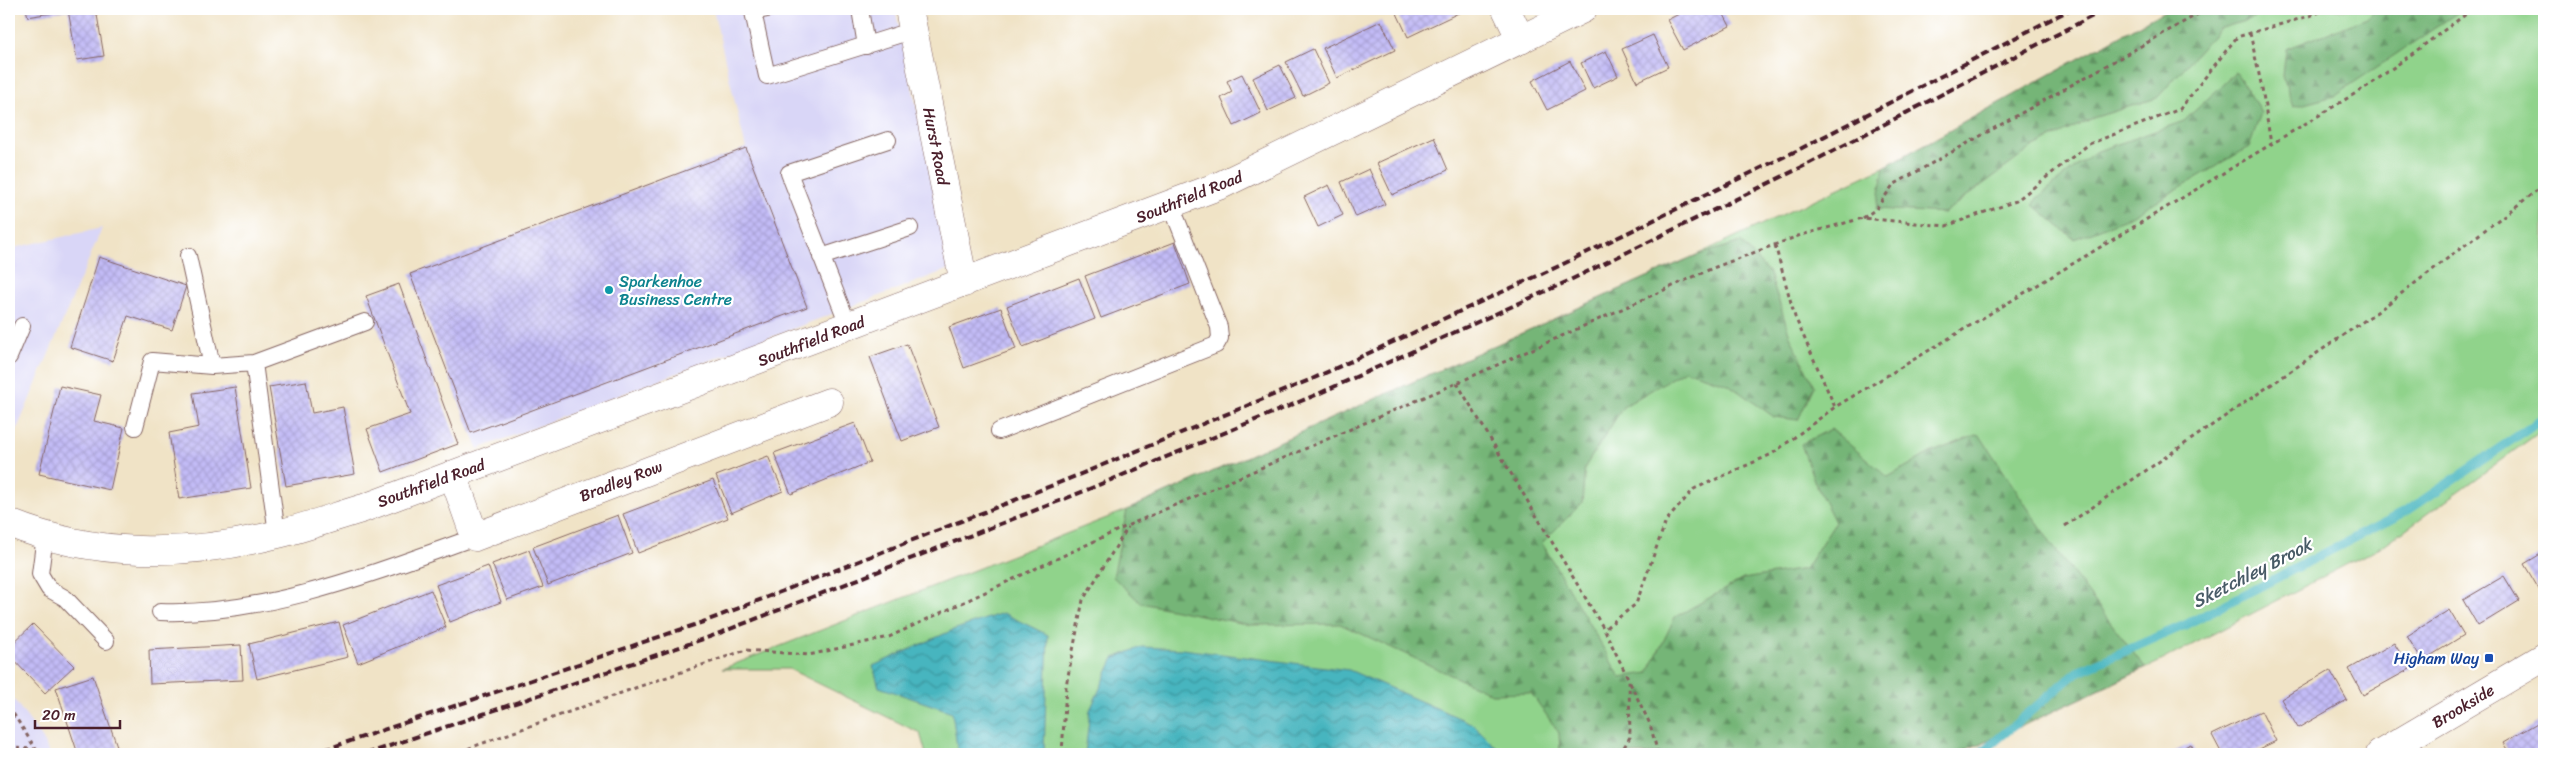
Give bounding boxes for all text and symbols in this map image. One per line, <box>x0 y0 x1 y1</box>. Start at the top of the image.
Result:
street label: Hurst Road <box>914 105 958 189</box>
street label: Southfield Road <box>1131 162 1248 232</box>
place label: Sparkenhoe Business Centre <box>619 267 732 314</box>
marker: Sparkenhoe Business Centre <box>603 284 615 296</box>
street label: Southfield Road <box>753 307 870 375</box>
street label: Southfield Road <box>373 449 491 516</box>
street label: Bradley Row <box>575 452 667 510</box>
water label: Sketchley Brook <box>2186 528 2320 617</box>
place label: Higham Way <box>2394 644 2480 673</box>
marker: Higham Way <box>2483 652 2495 664</box>
street label: Brookside <box>2426 676 2500 736</box>
scale bar <box>35 698 120 730</box>
text: 20 m <box>42 702 76 728</box>

